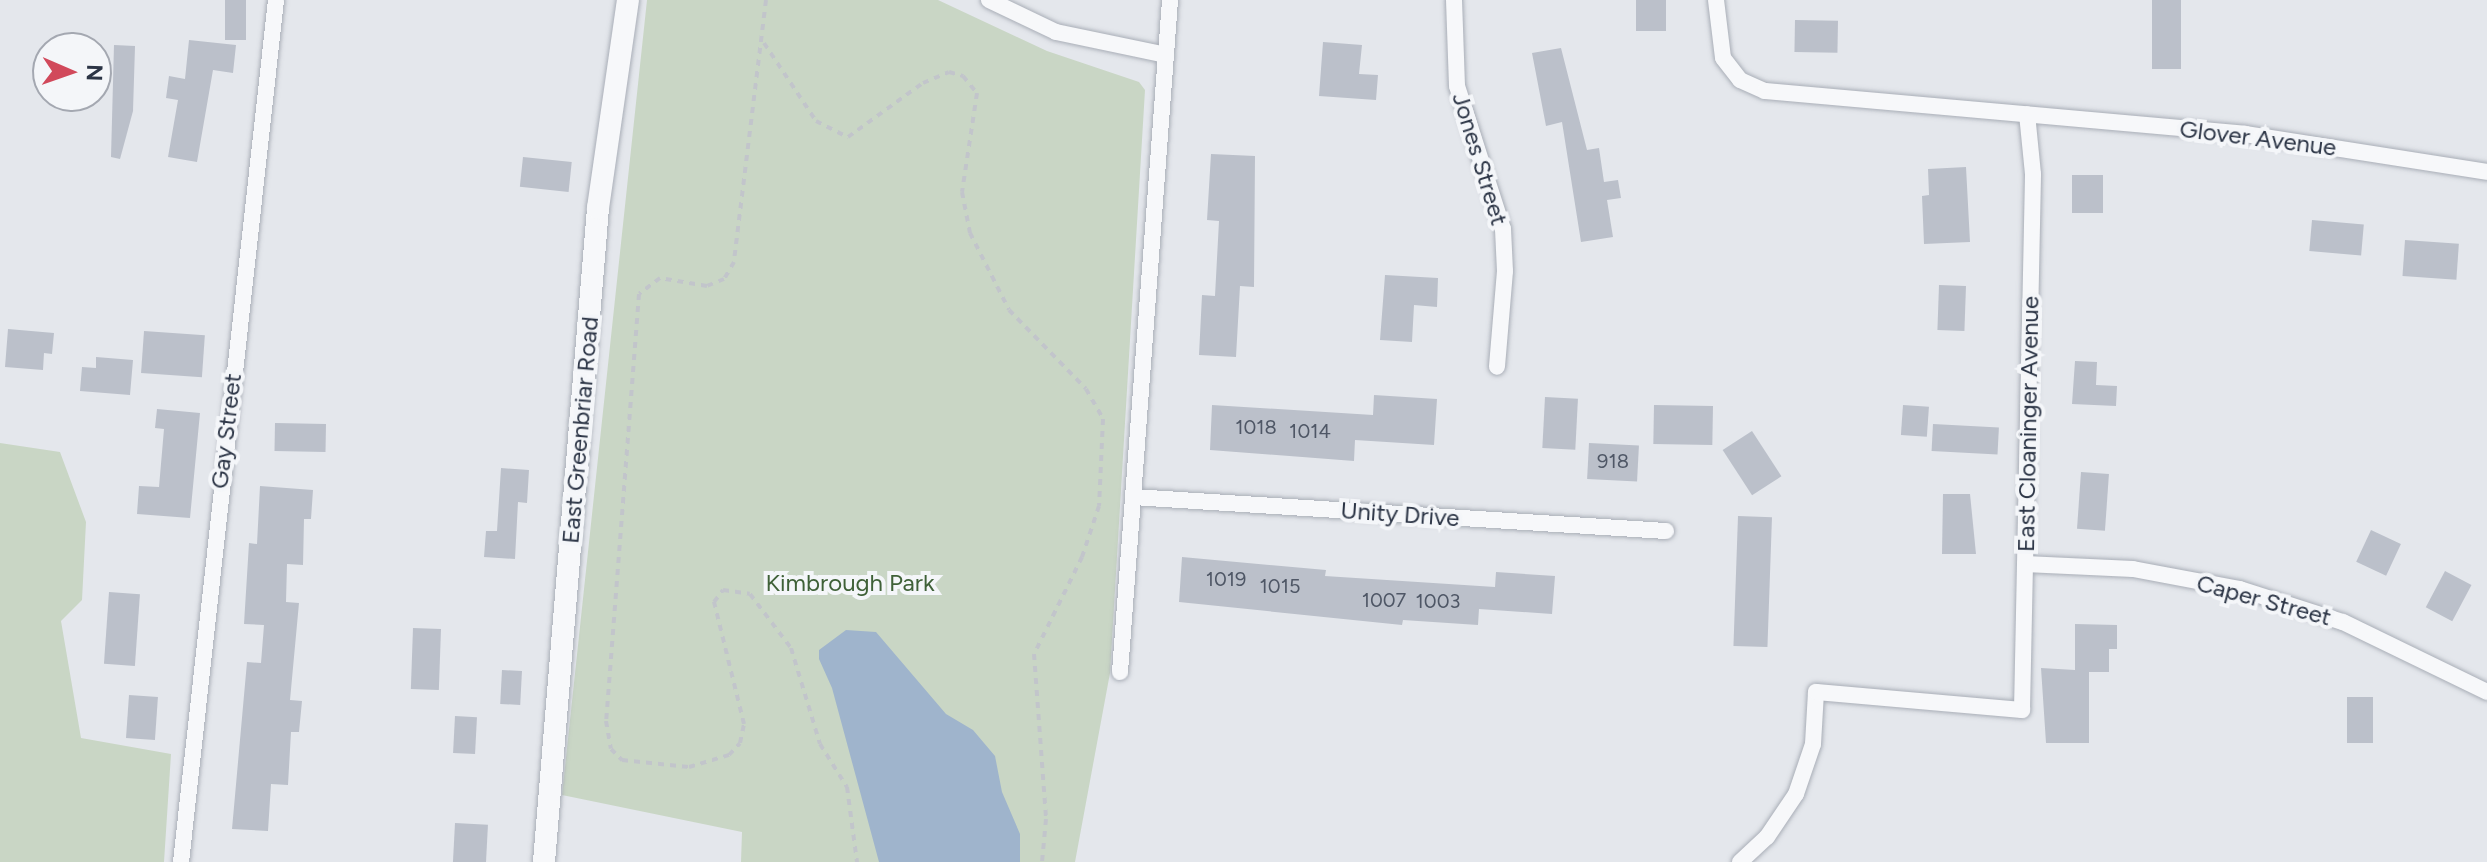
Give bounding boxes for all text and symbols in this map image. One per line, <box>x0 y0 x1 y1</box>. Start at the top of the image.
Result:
north arrow <box>32 32 112 112</box>
text: N <box>81 64 108 82</box>
street label: Jones Street <box>1446 89 1514 229</box>
street label: Glover Avenue <box>2178 114 2338 162</box>
street label: East Cloaninger Avenue <box>2011 296 2045 552</box>
street label: East Greenbriar Road <box>556 315 604 545</box>
street label: Gay Street <box>205 372 247 490</box>
house number: 1018 <box>1235 415 1277 439</box>
house number: 1014 <box>1289 419 1331 443</box>
house number: 918 <box>1597 449 1629 473</box>
street label: Unity Drive <box>1340 495 1460 533</box>
house number: 1019 <box>1206 567 1246 591</box>
street label: Caper Street <box>2194 568 2334 632</box>
park label: Kimbrough Park <box>765 569 935 597</box>
house number: 1015 <box>1260 574 1300 598</box>
house number: 1007 <box>1362 588 1406 612</box>
house number: 1003 <box>1416 589 1460 613</box>

